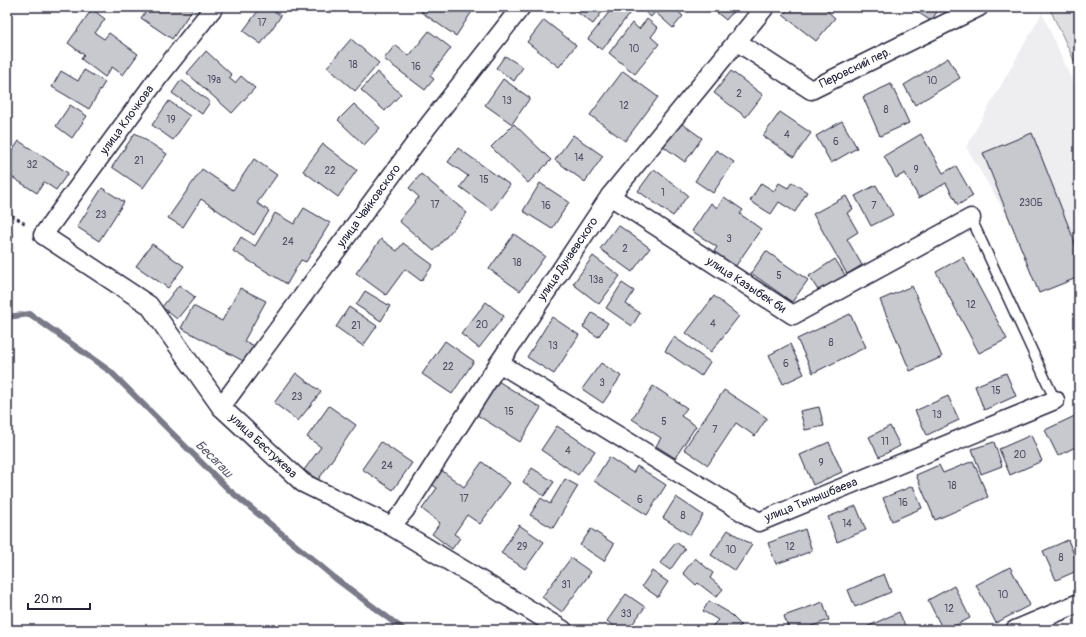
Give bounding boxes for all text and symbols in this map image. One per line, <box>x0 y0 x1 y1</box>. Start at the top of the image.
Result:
house number: 17 <box>257 17 267 29</box>
house number: 10 <box>629 43 640 55</box>
street label: Перовский пер. <box>817 44 893 92</box>
house number: 18 <box>349 59 357 71</box>
house number: 16 <box>411 61 421 73</box>
house number: 19а <box>207 74 221 86</box>
house number: 10 <box>927 75 938 87</box>
street label: улица Клочкова <box>96 82 158 159</box>
house number: 2 <box>736 88 742 100</box>
house number: 13 <box>502 95 512 107</box>
house number: 12 <box>619 100 629 112</box>
house number: 8 <box>883 104 889 116</box>
house number: 19 <box>166 114 176 126</box>
house number: 4 <box>784 129 790 141</box>
house number: 6 <box>833 136 839 148</box>
house number: 14 <box>574 152 584 164</box>
house number: 21 <box>134 155 144 167</box>
house number: 32 <box>26 159 38 171</box>
street label: улица Чайковского <box>333 161 404 251</box>
house number: 9 <box>913 164 919 176</box>
house number: 22 <box>324 165 336 177</box>
house number: 15 <box>479 174 489 186</box>
house number: 1 <box>661 187 665 199</box>
house number: 230Б <box>1019 197 1043 209</box>
house number: 17 <box>430 199 440 211</box>
house number: 16 <box>541 200 551 212</box>
house number: 7 <box>871 200 877 212</box>
house number: 23 <box>96 209 107 221</box>
street label: улица Дунаевского <box>534 214 602 304</box>
house number: 3 <box>726 233 732 245</box>
house number: 24 <box>282 236 294 248</box>
house number: 2 <box>622 243 628 255</box>
street label: улица Казыбек би <box>702 253 789 317</box>
house number: 18 <box>513 257 521 269</box>
house number: 5 <box>776 270 782 282</box>
house number: 13а <box>589 274 603 286</box>
house number: 12 <box>966 299 976 311</box>
house number: 4 <box>710 318 716 330</box>
house number: 20 <box>476 319 488 331</box>
house number: 21 <box>351 320 361 332</box>
house number: 8 <box>828 337 834 349</box>
house number: 13 <box>548 340 558 352</box>
house number: 6 <box>783 358 789 370</box>
house number: 22 <box>442 361 454 373</box>
house number: 3 <box>599 377 605 389</box>
house number: 15 <box>991 385 1001 397</box>
house number: 23 <box>292 391 303 403</box>
house number: 15 <box>504 406 514 418</box>
house number: 13 <box>932 409 942 421</box>
street label: улица Бестужева <box>225 410 300 482</box>
house number: 5 <box>661 416 667 428</box>
house number: 7 <box>712 424 718 436</box>
house number: 11 <box>881 436 889 448</box>
water label: Бесагаш <box>192 437 237 482</box>
house number: 4 <box>565 445 571 457</box>
house number: 20 <box>1014 449 1026 461</box>
house number: 9 <box>818 457 824 469</box>
house number: 24 <box>381 460 393 472</box>
street label: улица Тынышбаева <box>761 474 860 526</box>
house number: 18 <box>948 480 956 492</box>
house number: 17 <box>459 493 469 505</box>
house number: 6 <box>637 494 643 506</box>
house number: 16 <box>898 497 908 509</box>
house number: 8 <box>680 510 686 522</box>
house number: 14 <box>842 518 852 530</box>
house number: 29 <box>517 541 527 553</box>
house number: 12 <box>785 541 795 553</box>
house number: 10 <box>726 544 737 556</box>
house number: 8 <box>1058 552 1064 564</box>
house number: 31 <box>561 579 571 591</box>
scale bar <box>28 585 90 611</box>
house number: 10 <box>998 589 1009 601</box>
text: 20 m <box>34 592 63 607</box>
house number: 12 <box>944 603 954 615</box>
house number: 33 <box>620 608 632 620</box>

